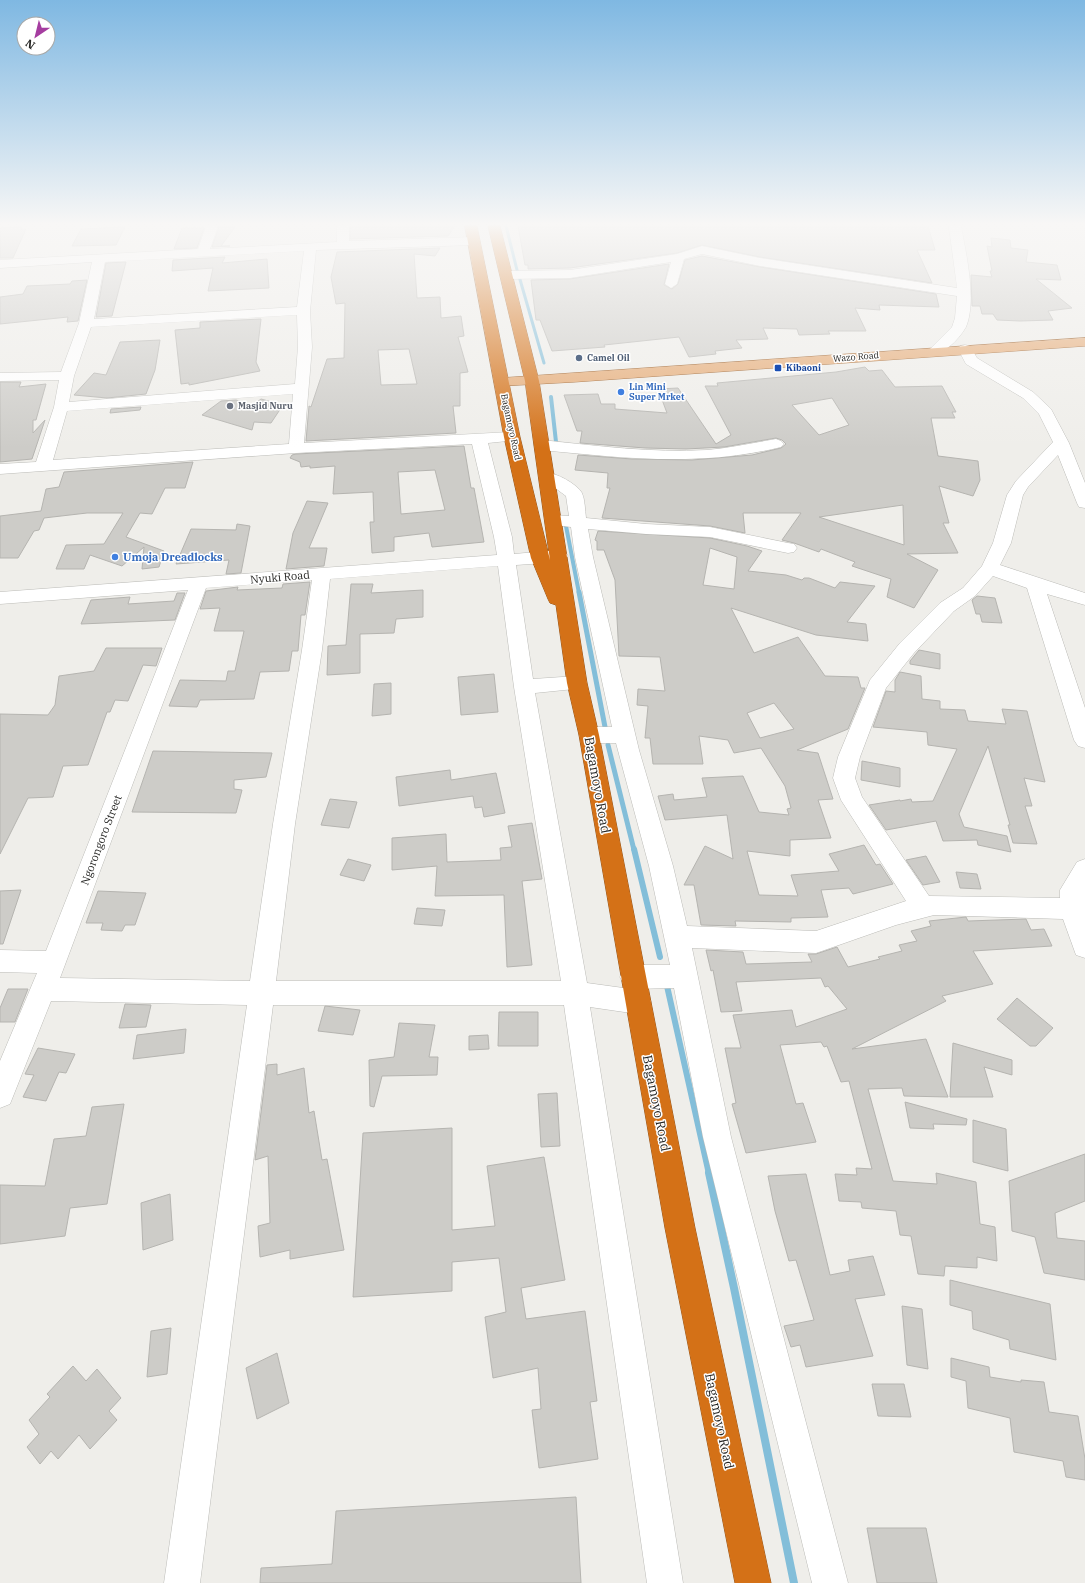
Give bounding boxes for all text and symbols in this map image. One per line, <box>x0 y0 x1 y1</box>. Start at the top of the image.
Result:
north arrow <box>16 16 56 56</box>
text: N <box>22 36 38 52</box>
street label: Wazo Road <box>832 349 880 364</box>
place label: Camel Oil <box>587 352 630 363</box>
marker: Camel Oil <box>574 353 584 363</box>
place label: Kibaoni <box>786 362 821 373</box>
marker: Kibaoni <box>773 363 783 373</box>
place label: Lin Mini Super Mrket <box>629 381 685 402</box>
marker: Lin Mini Super Mrket <box>616 387 626 397</box>
street label: Bagamoyo Road <box>499 393 524 462</box>
place label: Masjid Nuru <box>238 400 293 411</box>
marker: Masjid Nuru <box>225 401 235 411</box>
place label: Umoja Dreadlocks <box>123 550 223 564</box>
marker: Umoja Dreadlocks <box>110 552 120 562</box>
street label: Nyuki Road <box>250 567 311 587</box>
street label: Bagamoyo Road <box>581 736 614 835</box>
street label: Ngorongoro Street <box>77 793 125 887</box>
street label: Bagamoyo Road <box>639 1054 674 1153</box>
street label: Bagamoyo Road <box>701 1372 738 1471</box>

